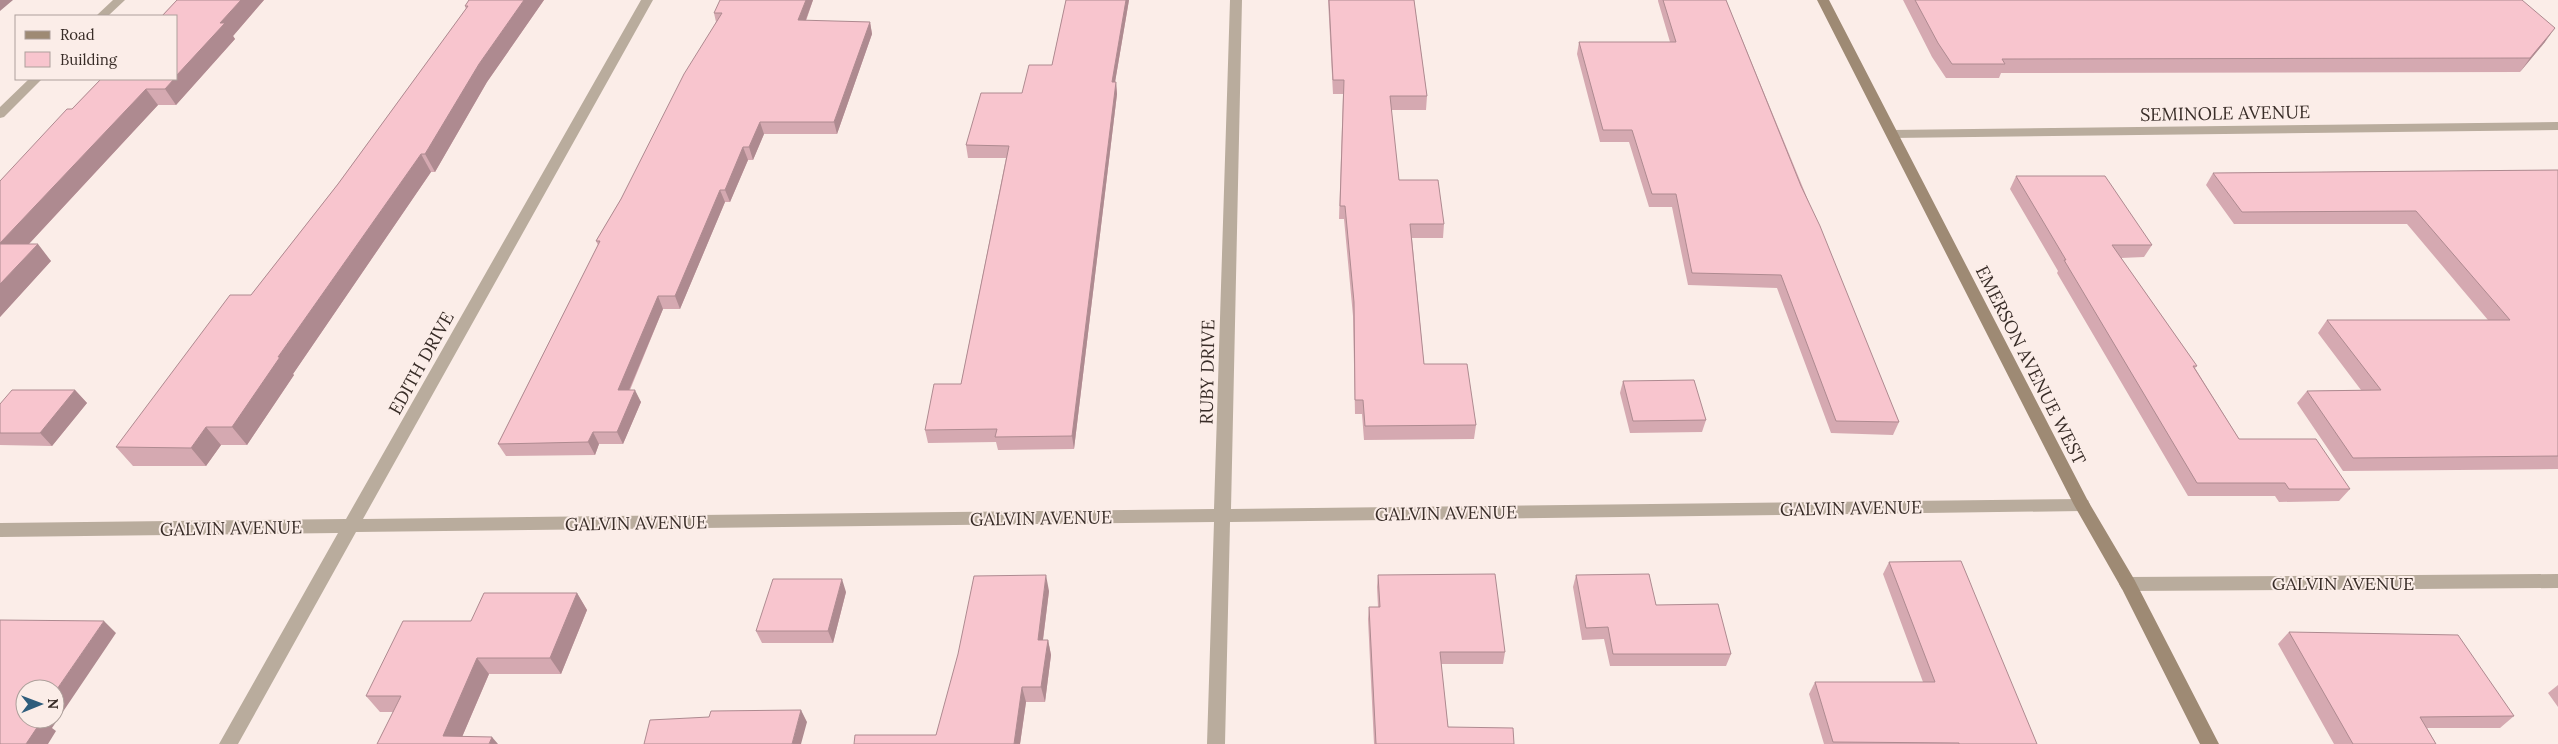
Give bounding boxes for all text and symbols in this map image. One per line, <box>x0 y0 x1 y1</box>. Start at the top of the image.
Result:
legend <box>15 15 178 80</box>
text: Road <box>60 25 95 44</box>
text: Building <box>60 50 118 69</box>
street label: SEMINOLE AVENUE <box>2140 100 2310 126</box>
street label: EMERSON AVENUE WEST <box>1971 262 2092 469</box>
street label: EDITH DRIVE <box>383 307 459 419</box>
street label: RUBY DRIVE <box>1195 319 1219 425</box>
street label: GALVIN AVENUE <box>1780 495 1922 521</box>
street label: GALVIN AVENUE <box>1375 500 1517 526</box>
street label: GALVIN AVENUE <box>970 505 1112 531</box>
street label: GALVIN AVENUE <box>565 510 707 536</box>
street label: GALVIN AVENUE <box>160 515 302 541</box>
street label: GALVIN AVENUE <box>2272 572 2414 595</box>
north arrow <box>15 679 65 729</box>
text: N <box>44 698 62 710</box>

